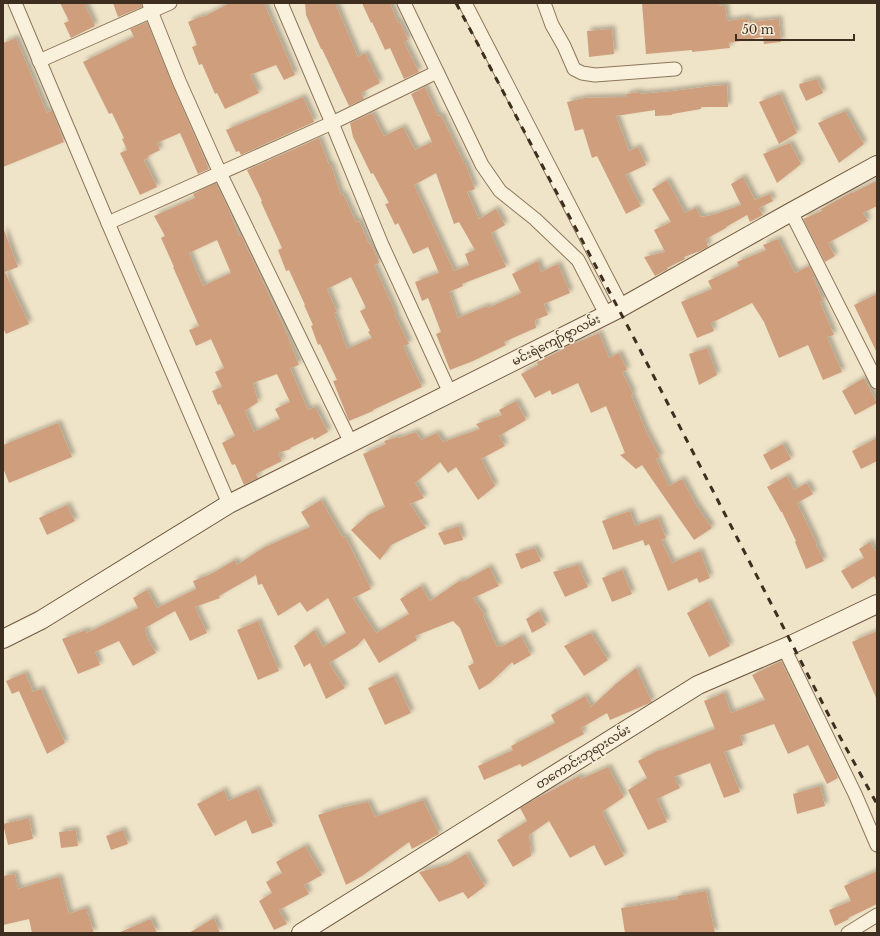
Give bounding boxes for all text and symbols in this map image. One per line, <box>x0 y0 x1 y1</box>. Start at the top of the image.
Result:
scale bar <box>736 16 854 42</box>
text: 50 m <box>742 22 774 37</box>
street label: မင်းရဲကျော်ဇွာလမ်း <box>509 310 604 371</box>
street label: တကောင်းဘုရားလမ်း <box>532 720 634 794</box>

